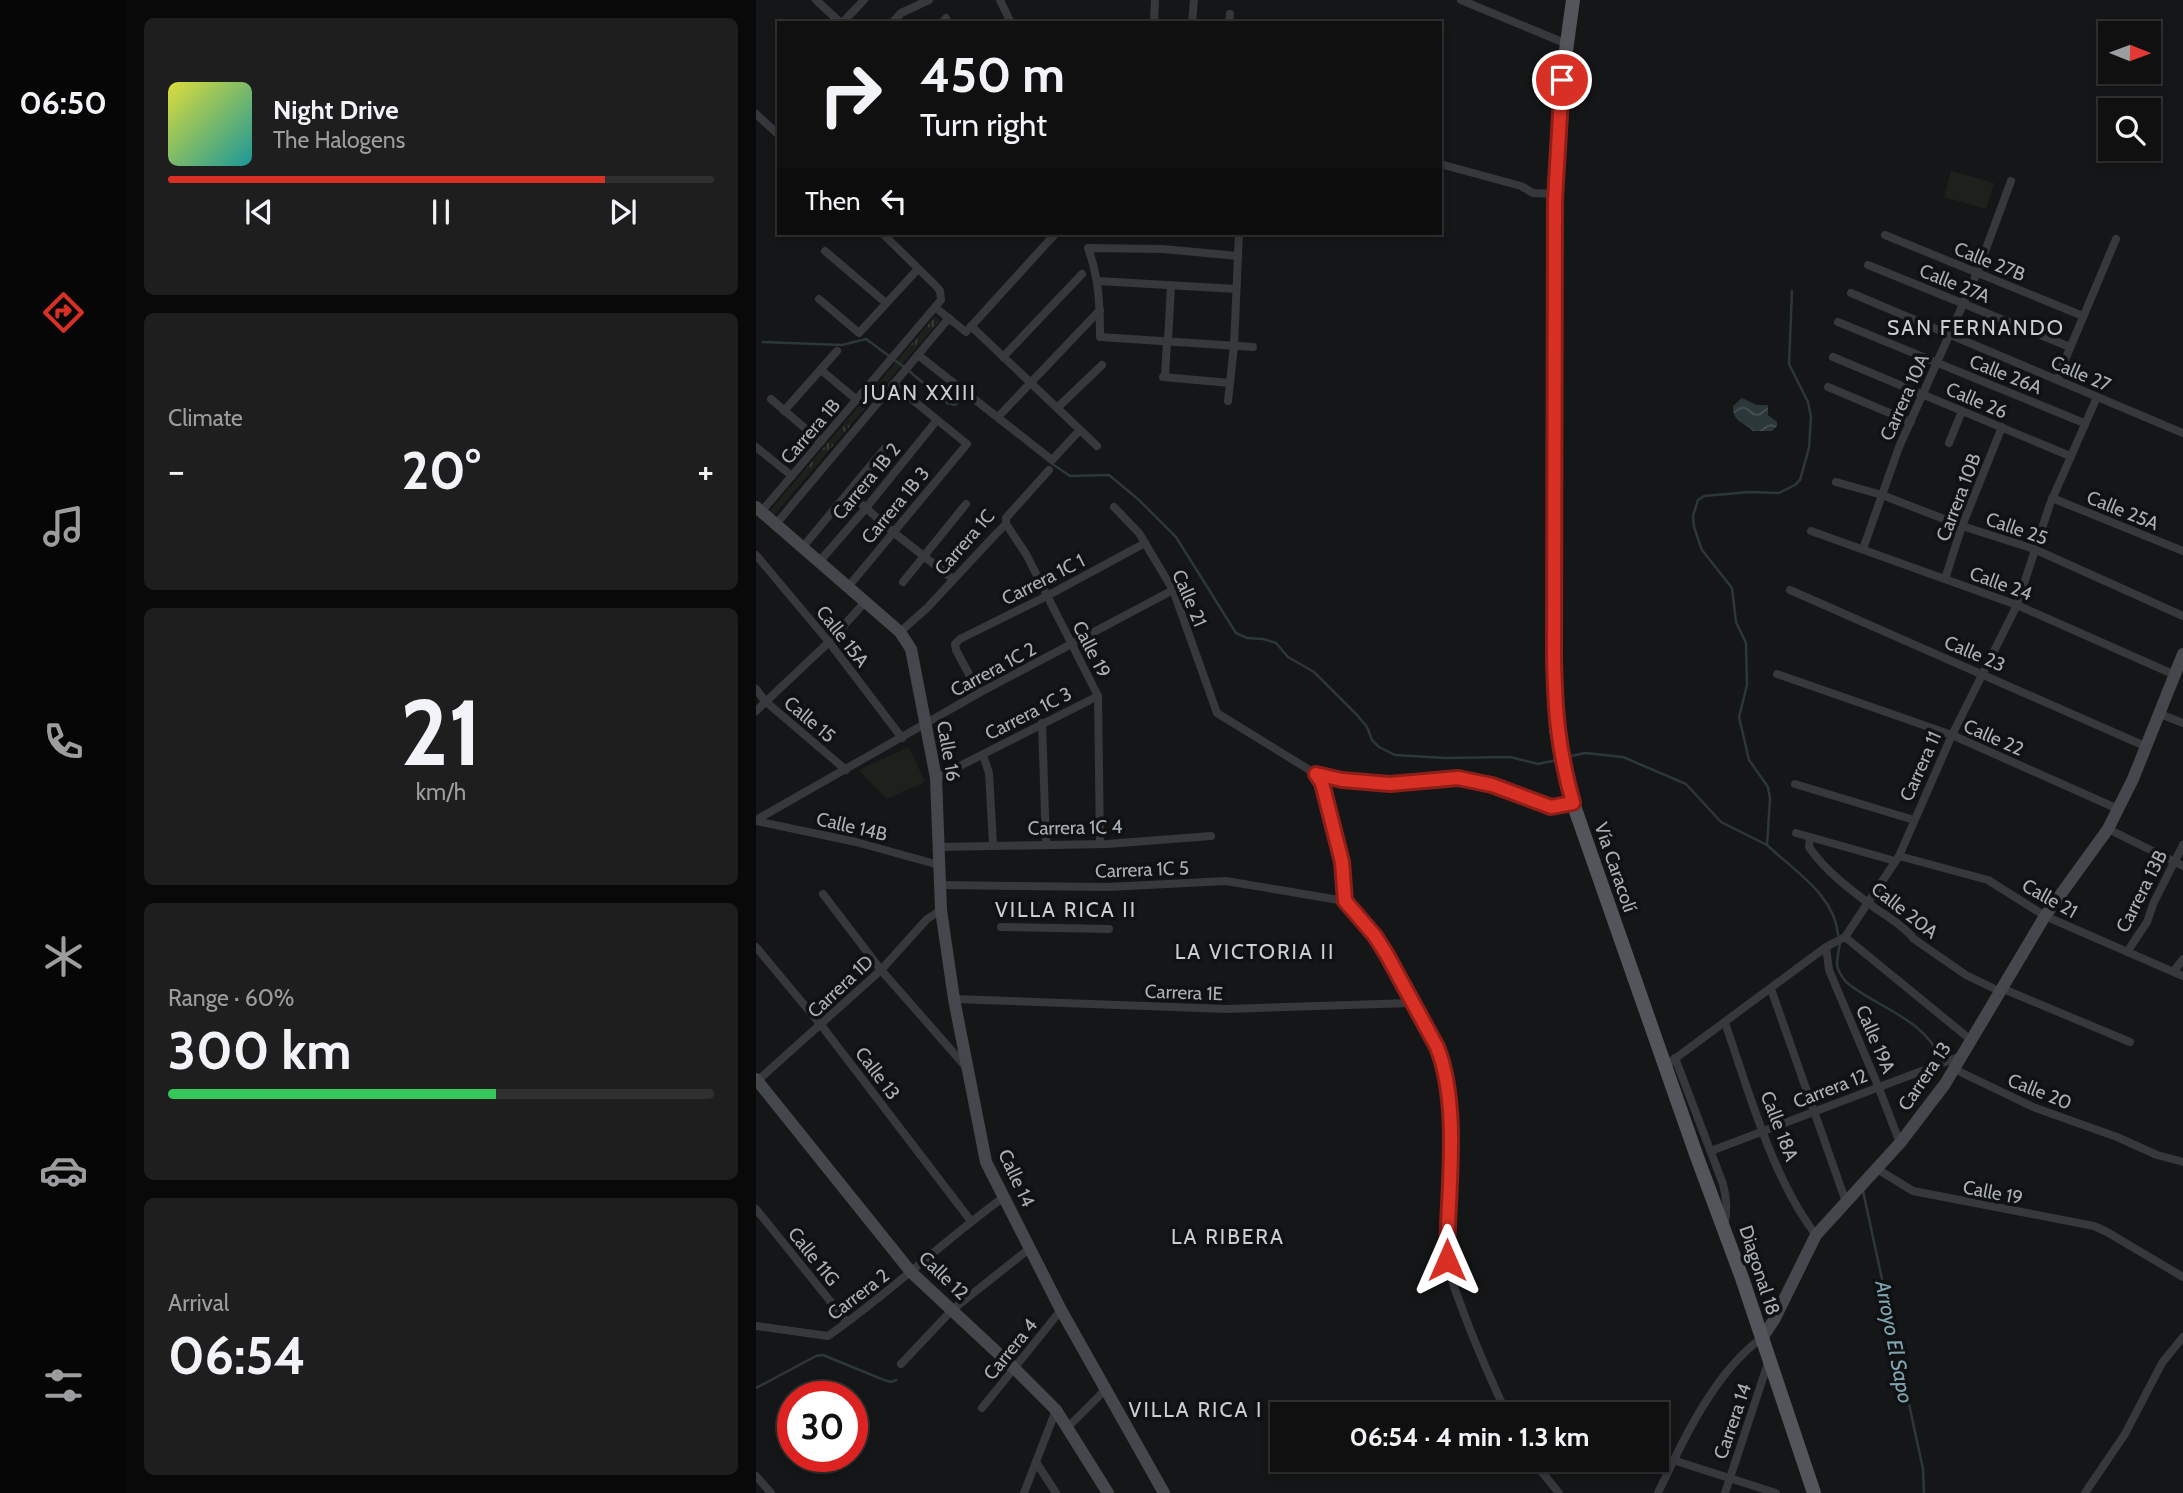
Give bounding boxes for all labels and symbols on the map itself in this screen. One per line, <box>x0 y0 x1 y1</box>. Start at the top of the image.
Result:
north arrow <box>2098 21 2161 84</box>
pin <box>1532 50 1592 110</box>
street label: Calle 27B <box>1951 237 2029 286</box>
street label: Calle 27A <box>1916 259 1994 308</box>
district label: SAN FERNANDO <box>1887 315 2065 340</box>
street label: Calle 26A <box>1966 349 2046 399</box>
street label: Carrera 10A <box>1875 350 1934 444</box>
street label: Calle 27 <box>2047 351 2115 397</box>
street label: Calle 26 <box>1943 377 2011 423</box>
district label: JUAN XXIII <box>862 380 977 405</box>
street label: Carrera 1B <box>776 394 845 469</box>
street label: Carrera 1B 2 <box>828 438 905 524</box>
street label: Carrera 10B <box>1931 450 1986 544</box>
street label: Carrera 1B 3 <box>856 462 934 549</box>
street label: Calle 25A <box>2083 486 2162 535</box>
street label: Carrera 1C <box>930 505 999 580</box>
street label: Calle 25 <box>1983 507 2051 550</box>
street label: Carrera 1C 1 <box>998 549 1089 610</box>
street label: Calle 24 <box>1967 562 2035 605</box>
street label: Calle 21 <box>1167 566 1212 630</box>
street label: Calle 15A <box>811 601 874 672</box>
street label: Calle 19 <box>1068 617 1116 681</box>
street label: Calle 23 <box>1941 630 2009 677</box>
street label: Carrera 1C 2 <box>946 637 1040 702</box>
street label: Carrera 1C 3 <box>981 682 1075 745</box>
street label: Calle 15 <box>779 691 840 748</box>
street label: Calle 22 <box>1960 714 2028 761</box>
street label: Calle 16 <box>932 719 965 783</box>
street label: Carrera 11 <box>1895 728 1946 805</box>
street label: Calle 14B <box>814 807 890 846</box>
street label: Carrera 1C 4 <box>1027 815 1123 840</box>
street label: Vía Caracolí <box>1589 819 1642 915</box>
street label: Carrera 13B <box>2111 846 2172 936</box>
street label: Carrera 1C 5 <box>1095 856 1189 883</box>
street label: Calle 21 <box>2018 874 2082 923</box>
street label: Calle 20A <box>1867 877 1943 944</box>
district label: VILLA RICA II <box>995 897 1137 922</box>
district label: LA VICTORIA II <box>1175 939 1335 964</box>
street label: Carrera 1D <box>803 950 878 1023</box>
street label: Carrera 1E <box>1144 980 1224 1005</box>
street label: Calle 19A <box>1851 1002 1900 1077</box>
street label: Carrera 13 <box>1893 1037 1956 1115</box>
street label: Calle 13 <box>850 1042 905 1104</box>
street label: Carrera 12 <box>1790 1064 1871 1113</box>
street label: Calle 20 <box>2004 1068 2075 1115</box>
street label: Calle 18A <box>1756 1088 1803 1165</box>
street label: Calle 14 <box>993 1146 1040 1211</box>
street label: Calle 19 <box>1961 1175 2025 1210</box>
street label: Calle 11G <box>783 1222 844 1290</box>
street label: Diagonal 18 <box>1734 1222 1785 1318</box>
position arrow <box>1410 1223 1484 1297</box>
district label: LA RIBERA <box>1171 1224 1285 1249</box>
street label: Calle 12 <box>914 1246 973 1304</box>
street label: Carrera 2 <box>823 1264 894 1325</box>
water label: Arroyo El Sapo <box>1870 1278 1919 1405</box>
street label: Carrera 4 <box>979 1314 1042 1385</box>
street label: Carrera 14 <box>1709 1380 1756 1462</box>
speed limit sign: 30 <box>777 1381 868 1472</box>
district label: VILLA RICA I <box>1129 1397 1263 1422</box>

